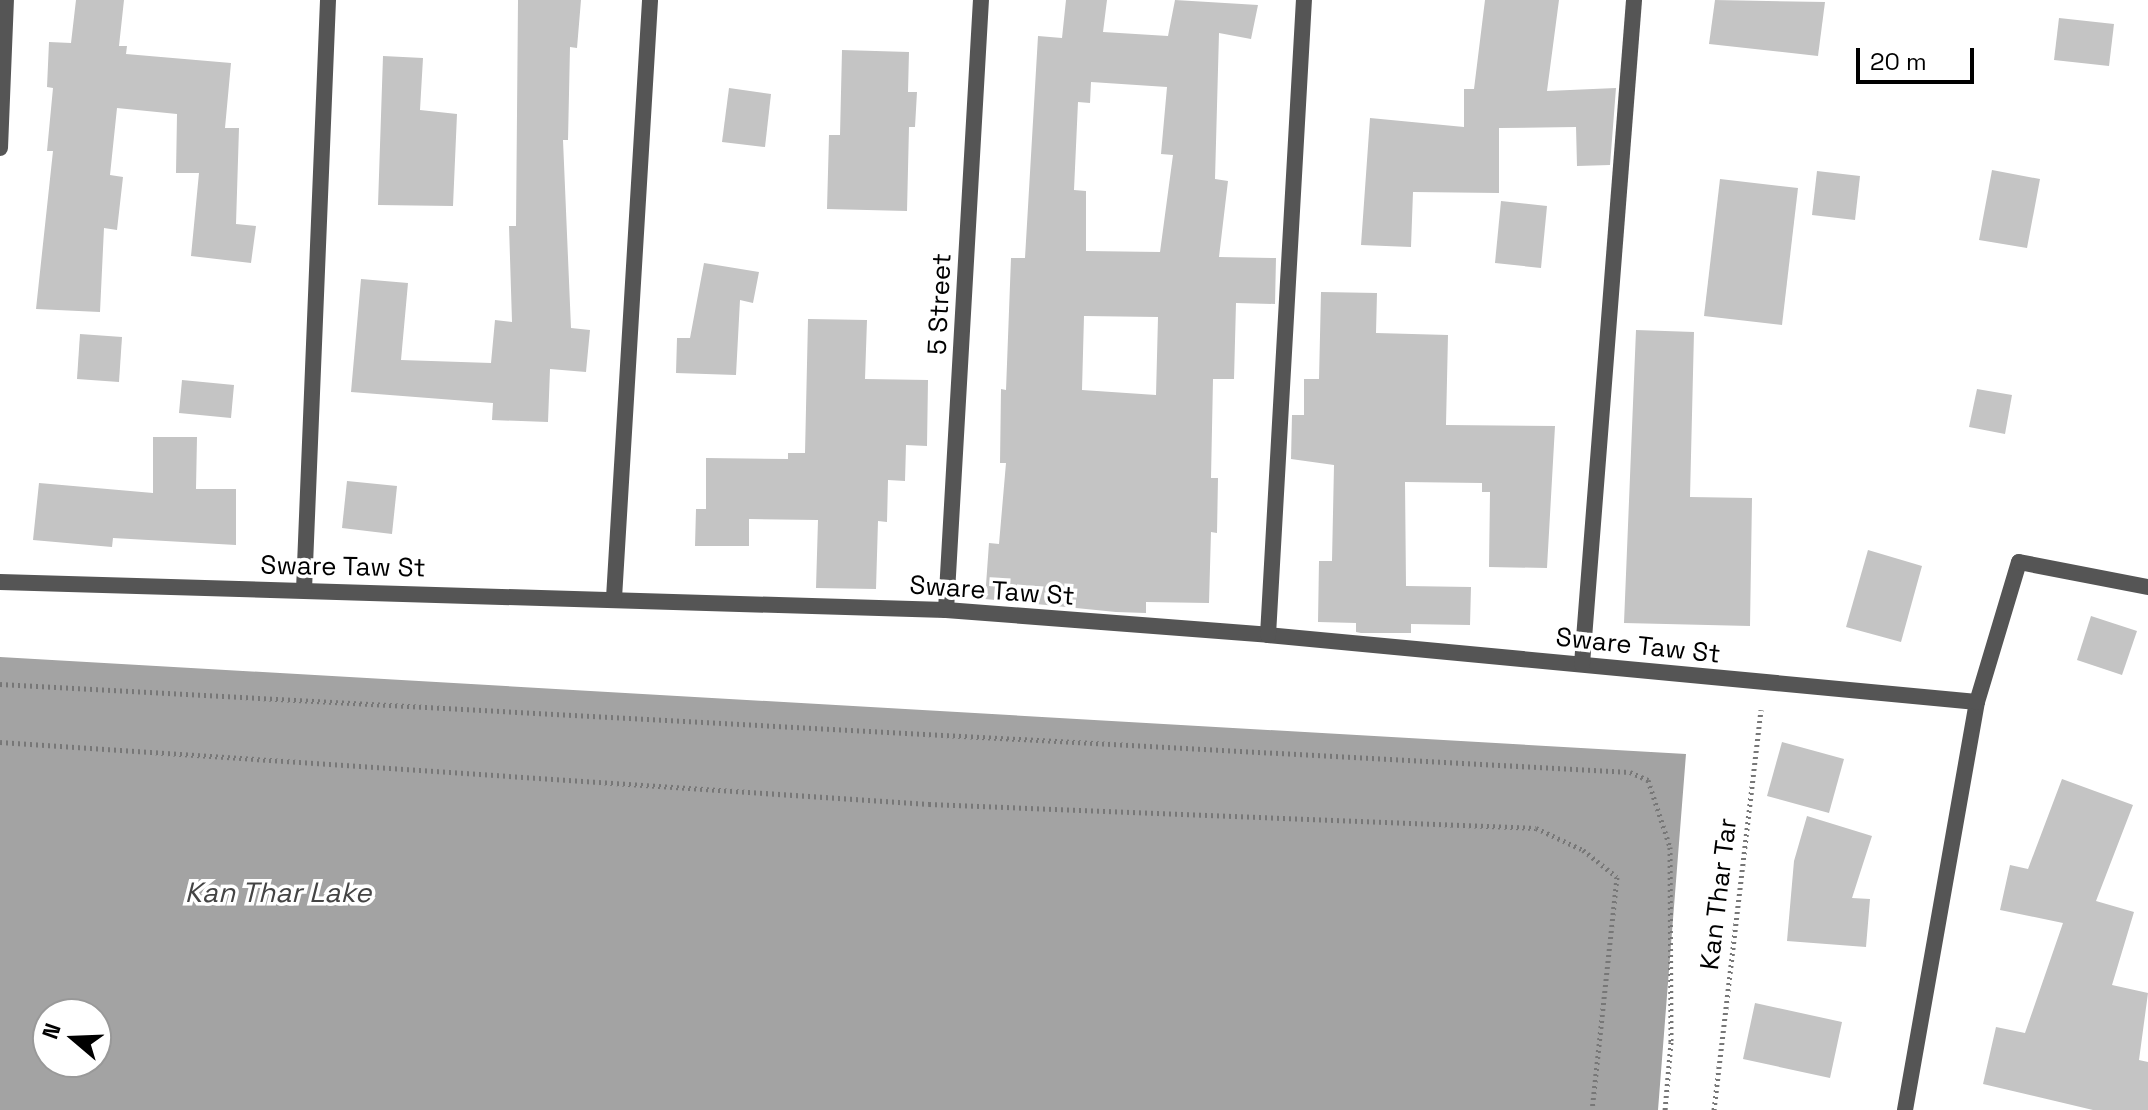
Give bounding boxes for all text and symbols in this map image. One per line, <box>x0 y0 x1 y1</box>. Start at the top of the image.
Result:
scale bar <box>1860 32 1978 82</box>
text: 20 m <box>1870 46 1927 77</box>
street label: 5 Street <box>922 252 958 356</box>
street label: Sware Taw St <box>260 550 426 584</box>
street label: Sware Taw St <box>908 570 1076 612</box>
street label: Sware Taw St <box>1554 622 1722 670</box>
street label: Kan Thar Tar <box>1694 816 1744 972</box>
water label: Kan Thar Lake <box>184 875 372 909</box>
north arrow <box>32 998 112 1078</box>
text: N <box>36 1019 67 1042</box>

